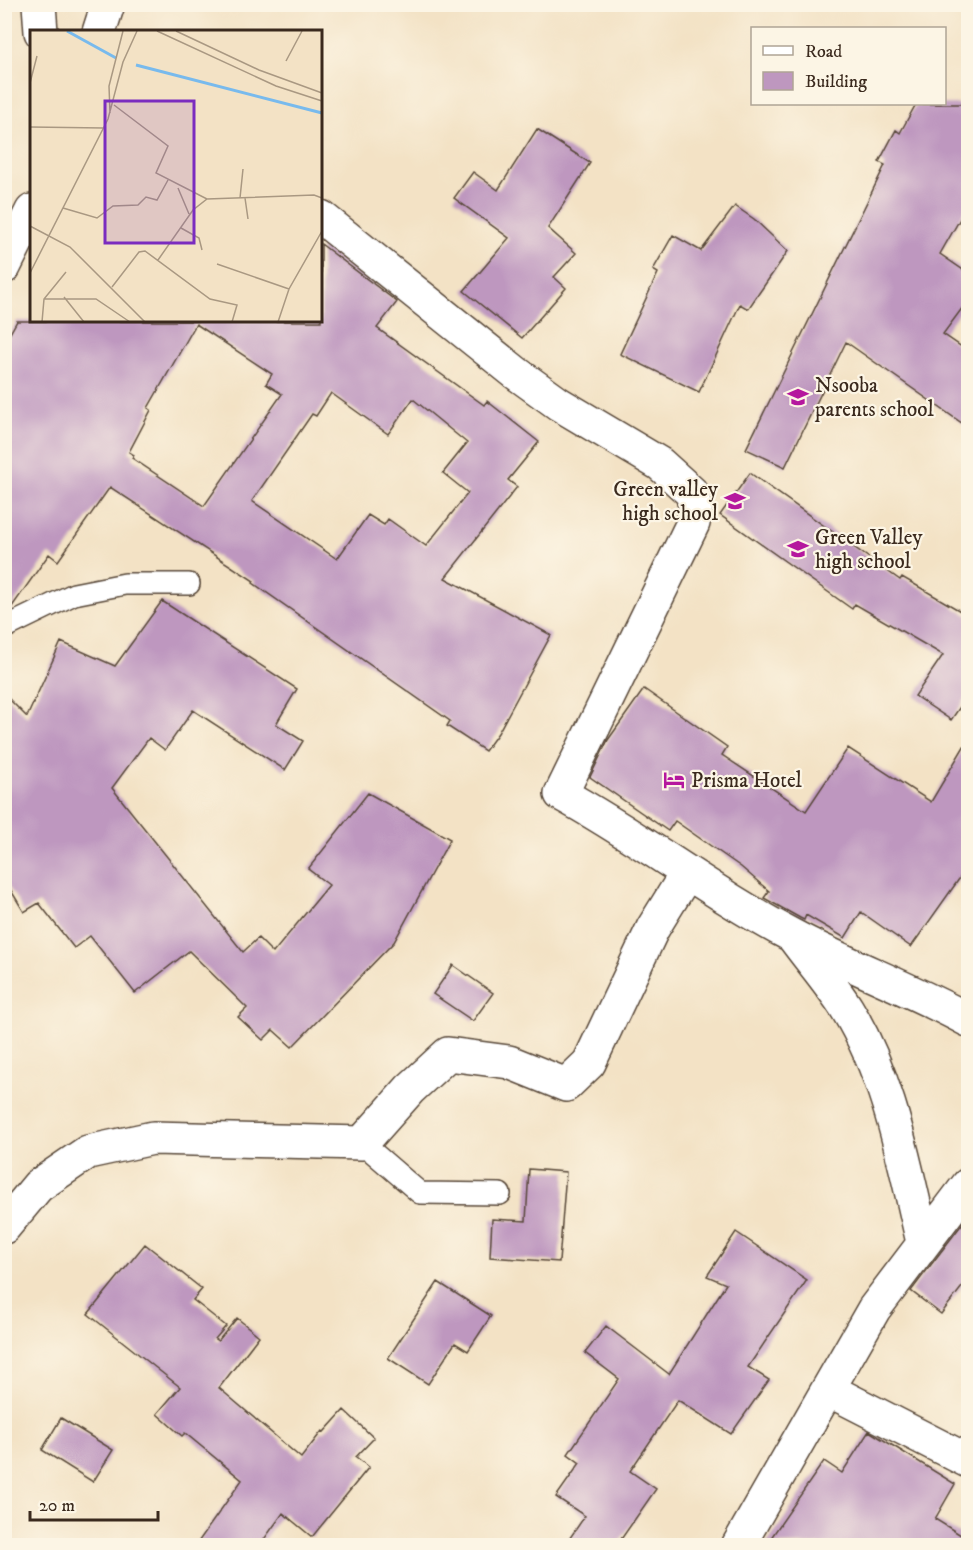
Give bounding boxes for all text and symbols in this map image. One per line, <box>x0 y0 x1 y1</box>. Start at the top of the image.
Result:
legend <box>751 27 946 105</box>
inset map <box>30 30 322 322</box>
text: Road <box>805 41 842 63</box>
text: Building <box>805 71 867 93</box>
place label: Nsooba parents school <box>814 373 934 423</box>
school or university icon: Nsooba parents school <box>786 385 810 409</box>
place label: Green valley high school <box>613 477 719 527</box>
school or university icon: Green valley high school <box>723 489 747 513</box>
place label: Green Valley high school <box>815 525 924 575</box>
school or university icon: Green Valley high school <box>786 537 810 561</box>
hotel icon: Prisma Hotel <box>662 768 686 792</box>
place label: Prisma Hotel <box>691 768 803 794</box>
scale bar <box>30 1484 158 1522</box>
text: 20 m <box>39 1495 75 1517</box>

